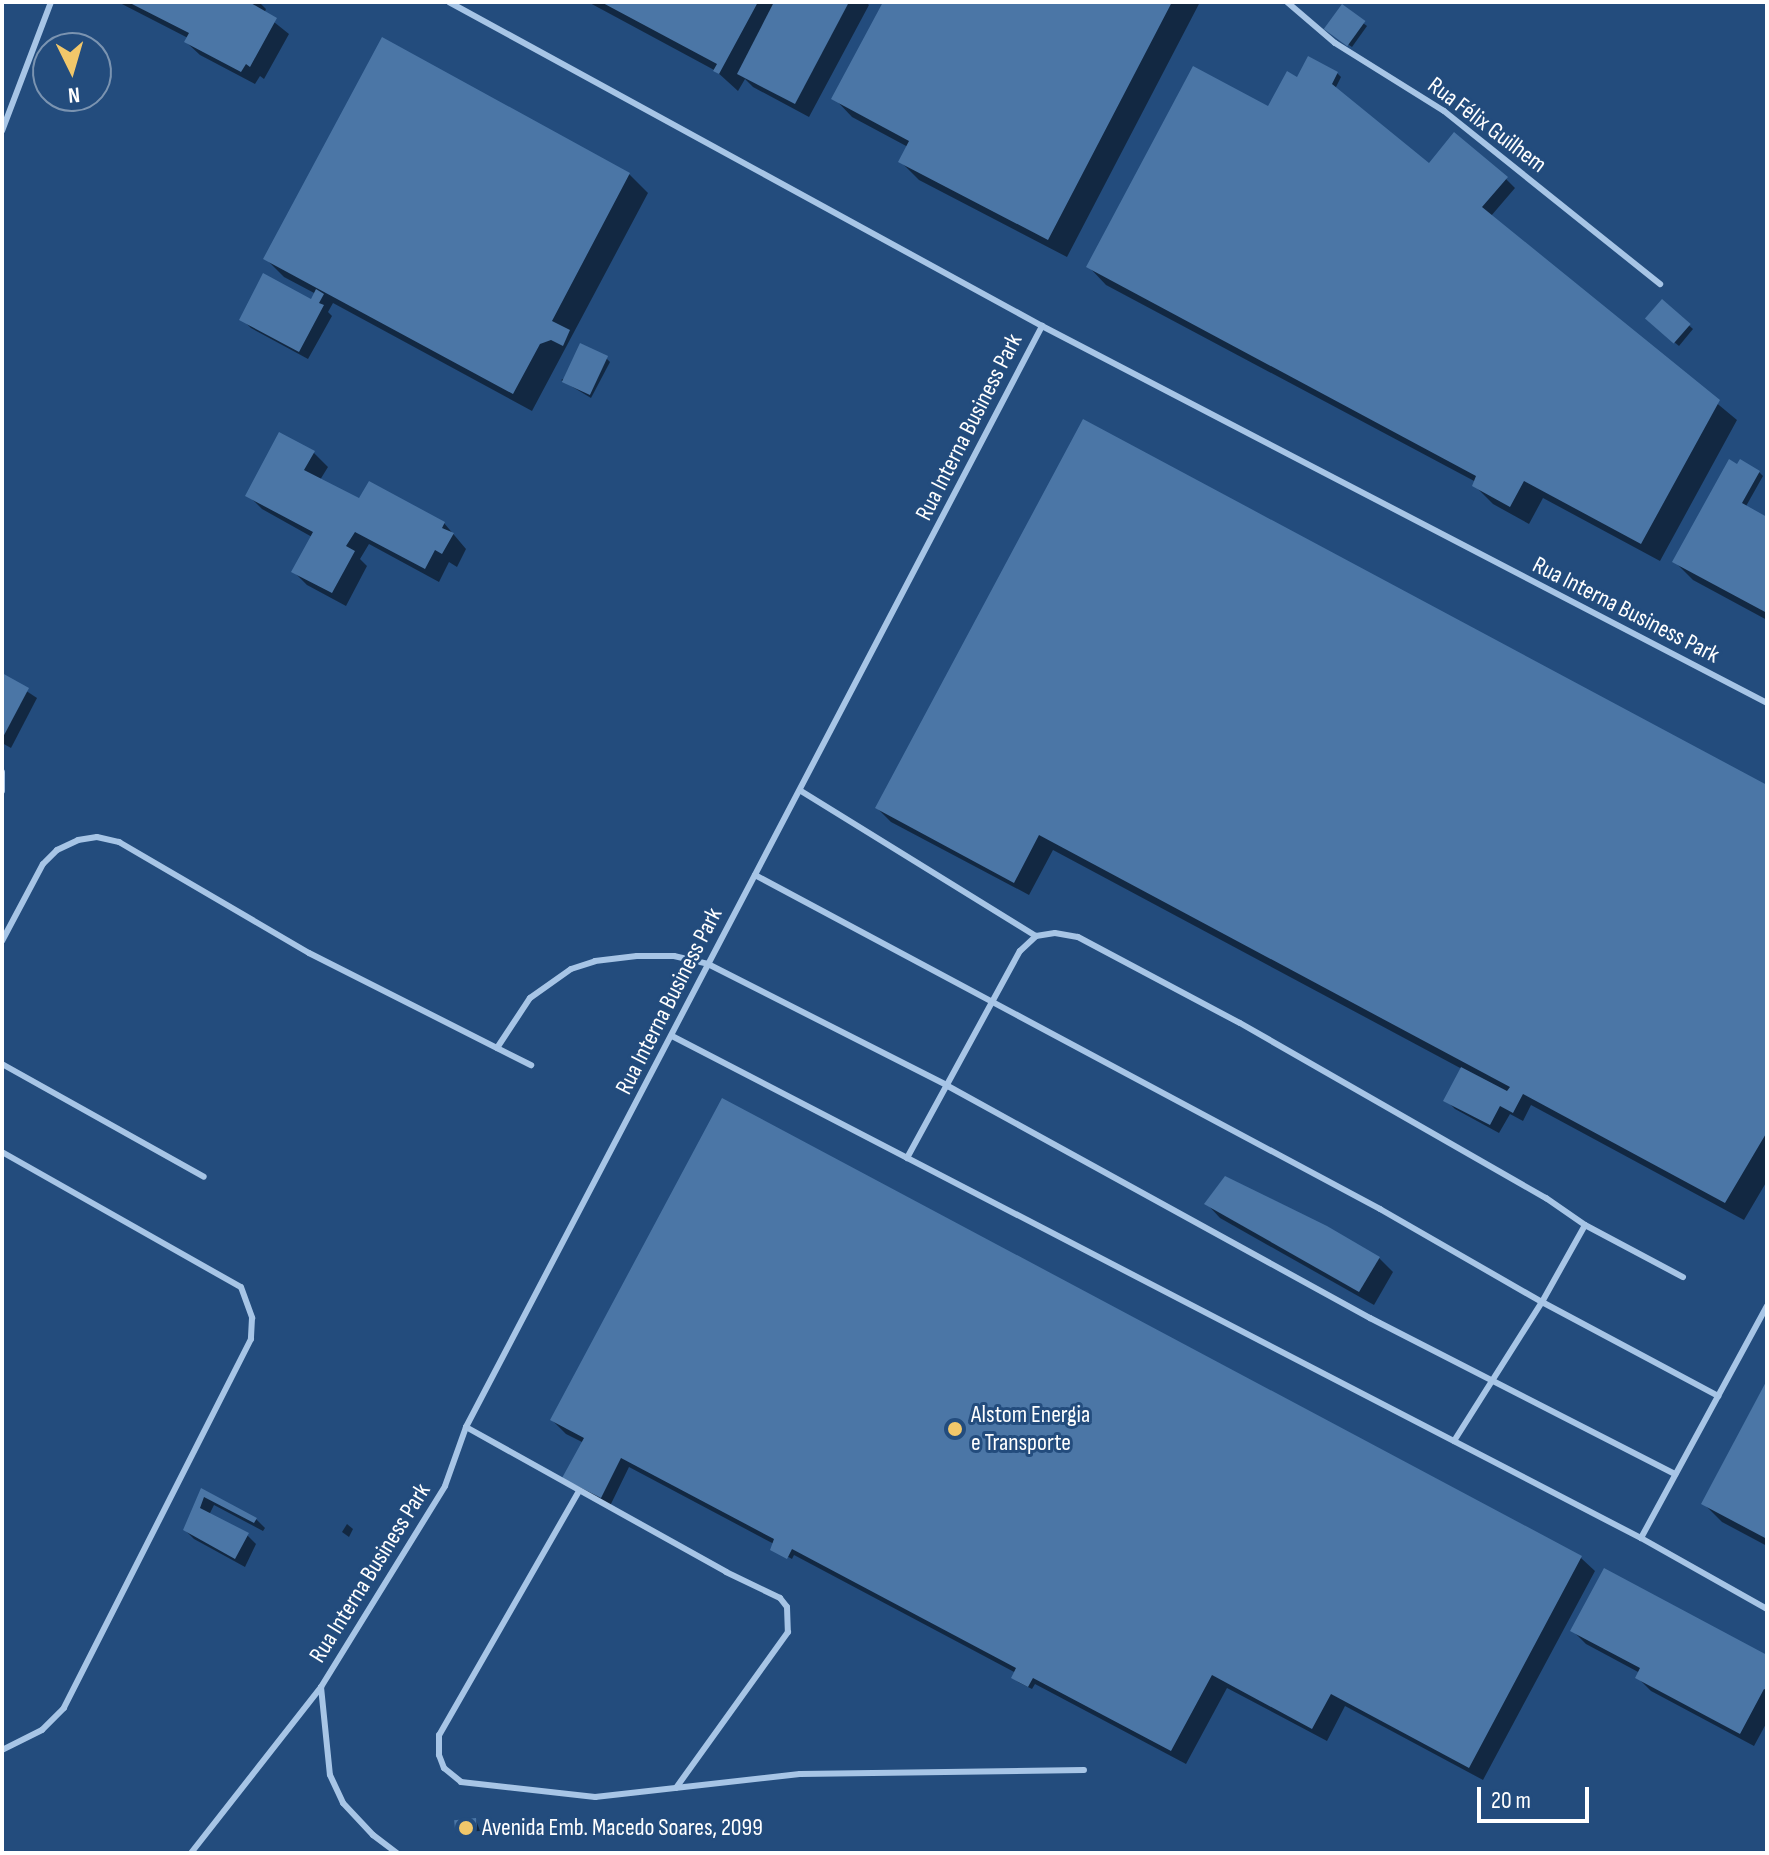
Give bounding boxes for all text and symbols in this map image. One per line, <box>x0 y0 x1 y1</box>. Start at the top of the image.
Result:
north arrow <box>32 32 112 112</box>
street label: Rua Félix Guilhem <box>1422 71 1552 179</box>
text: N <box>67 80 81 108</box>
street label: Rua Interna Business Park <box>909 329 1029 525</box>
street label: Rua Interna Business Park <box>1528 550 1724 670</box>
street label: Rua Interna Business Park <box>609 903 729 1099</box>
place label: Alstom Energia e Transporte <box>971 1401 1090 1457</box>
marker: Alstom Energia e Transporte <box>946 1420 964 1438</box>
street label: Rua Interna Business Park <box>303 1478 437 1668</box>
scale bar <box>1481 1771 1593 1821</box>
text: 20 m <box>1491 1786 1531 1815</box>
place label: Avenida Emb. Macedo Soares, 2099 <box>482 1814 763 1842</box>
marker: Avenida Emb. Macedo Soares, 2099 <box>457 1819 475 1837</box>

